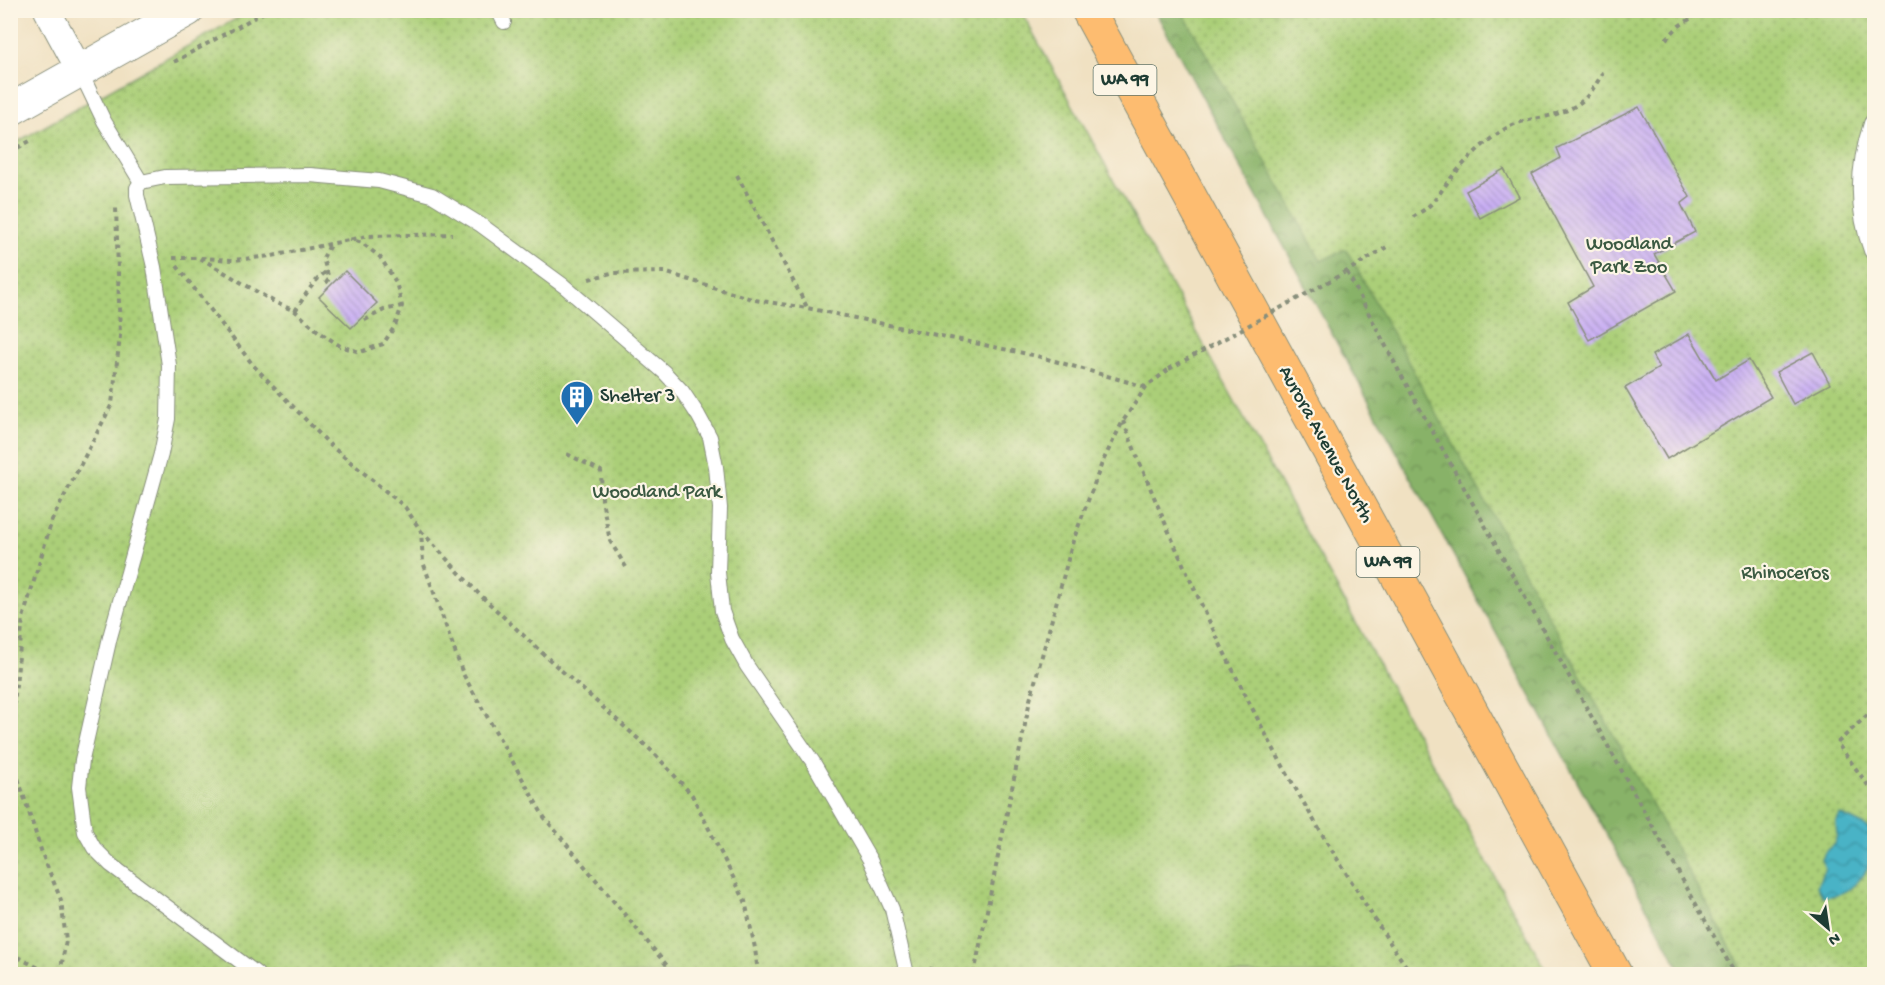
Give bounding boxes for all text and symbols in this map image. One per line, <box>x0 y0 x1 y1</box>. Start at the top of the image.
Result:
road number: WA 99 <box>1094 65 1156 95</box>
park label: Woodland Park Zoo <box>1586 234 1674 280</box>
street label: Aurora Avenue North <box>1272 363 1378 528</box>
building icon: Shelter 3 <box>559 379 595 426</box>
place label: Shelter 3 <box>600 386 675 409</box>
park label: Woodland Park <box>592 482 724 505</box>
road number: WA 99 <box>1356 547 1420 577</box>
park label: Rhinoceros <box>1741 563 1829 586</box>
north arrow <box>1798 898 1858 958</box>
text: N <box>1824 927 1843 949</box>

